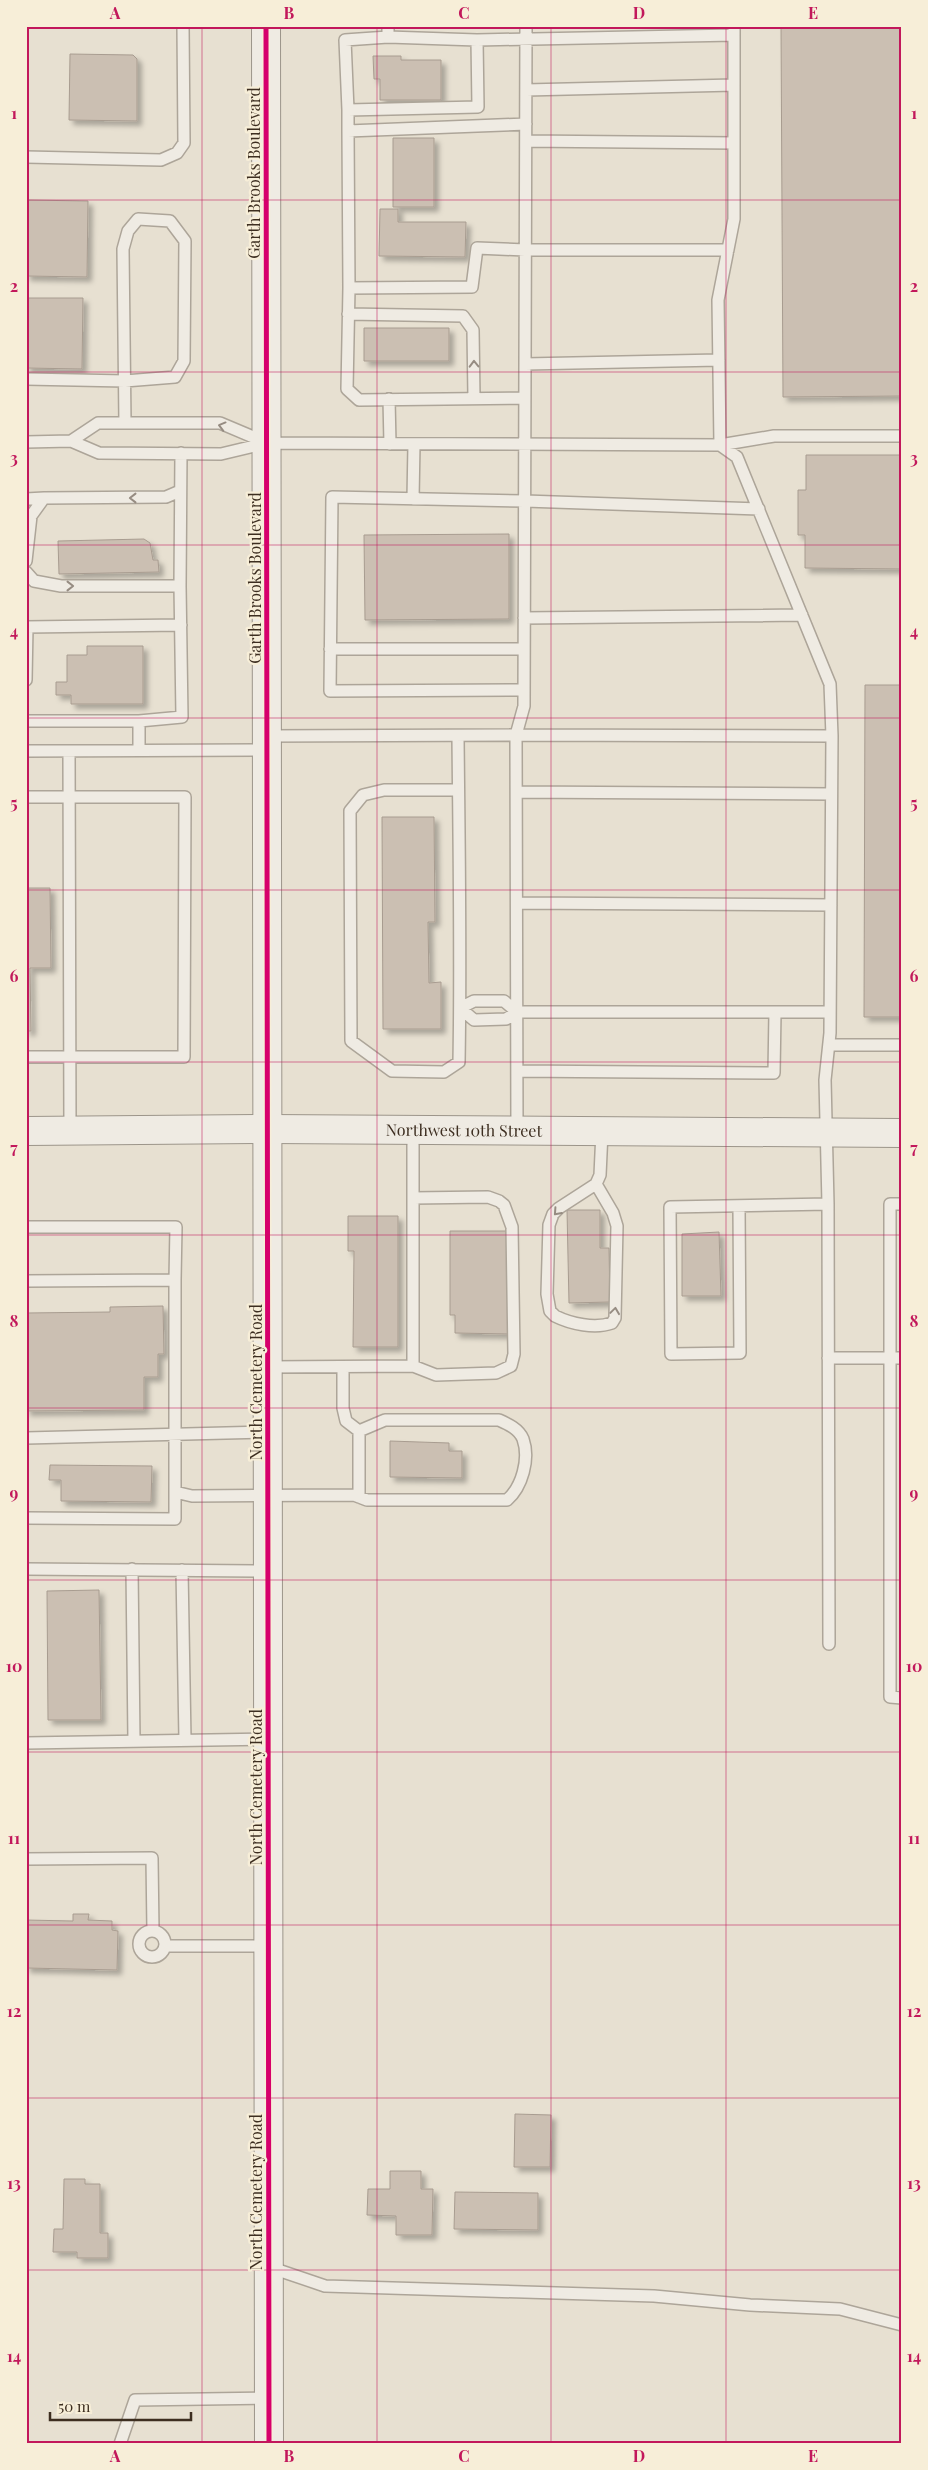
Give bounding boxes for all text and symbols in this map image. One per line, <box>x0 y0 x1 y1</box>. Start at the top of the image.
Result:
text: A <box>109 2 121 23</box>
text: B <box>284 2 295 23</box>
text: C <box>458 2 470 23</box>
text: D <box>633 2 645 23</box>
text: E <box>808 2 818 23</box>
street label: Garth Brooks Boulevard <box>243 87 264 259</box>
text: 1 <box>11 102 17 123</box>
text: 1 <box>911 102 917 123</box>
text: 2 <box>10 275 18 296</box>
text: 2 <box>910 275 918 296</box>
one-way arrow <box>469 360 479 368</box>
one-way arrow <box>218 421 227 431</box>
text: 3 <box>10 447 18 468</box>
text: 3 <box>910 447 918 468</box>
street label: Garth Brooks Boulevard <box>244 492 265 664</box>
one-way arrow <box>129 493 136 503</box>
one-way arrow <box>67 581 75 591</box>
text: 4 <box>10 620 18 641</box>
text: 4 <box>910 620 918 641</box>
text: 5 <box>10 792 18 813</box>
text: 5 <box>910 792 918 813</box>
text: 6 <box>10 965 19 986</box>
text: 6 <box>910 965 919 986</box>
street label: Northwest 10th Street <box>386 1119 543 1141</box>
text: 7 <box>10 1137 18 1158</box>
text: 7 <box>910 1137 918 1158</box>
one-way arrow <box>554 1207 563 1216</box>
street label: North Cemetery Road <box>245 1304 266 1460</box>
one-way arrow <box>609 1307 620 1315</box>
text: 8 <box>10 1310 19 1331</box>
text: 8 <box>910 1310 919 1331</box>
text: 9 <box>10 1482 19 1503</box>
text: 9 <box>910 1482 919 1503</box>
text: 10 <box>6 1655 22 1676</box>
text: 10 <box>906 1655 922 1676</box>
street label: North Cemetery Road <box>245 1709 266 1865</box>
text: 11 <box>8 1827 20 1848</box>
text: 11 <box>908 1827 920 1848</box>
text: 12 <box>7 2000 21 2021</box>
text: 12 <box>907 2000 921 2021</box>
street label: North Cemetery Road <box>245 2114 266 2270</box>
text: 13 <box>7 2172 21 2193</box>
text: 13 <box>907 2172 921 2193</box>
text: 14 <box>7 2345 21 2366</box>
text: 14 <box>907 2345 921 2366</box>
scale bar <box>50 2390 191 2422</box>
text: 50 m <box>58 2396 91 2416</box>
text: A <box>109 2445 121 2466</box>
text: B <box>284 2445 295 2466</box>
text: C <box>458 2445 470 2466</box>
text: D <box>633 2445 645 2466</box>
text: E <box>808 2445 818 2466</box>

